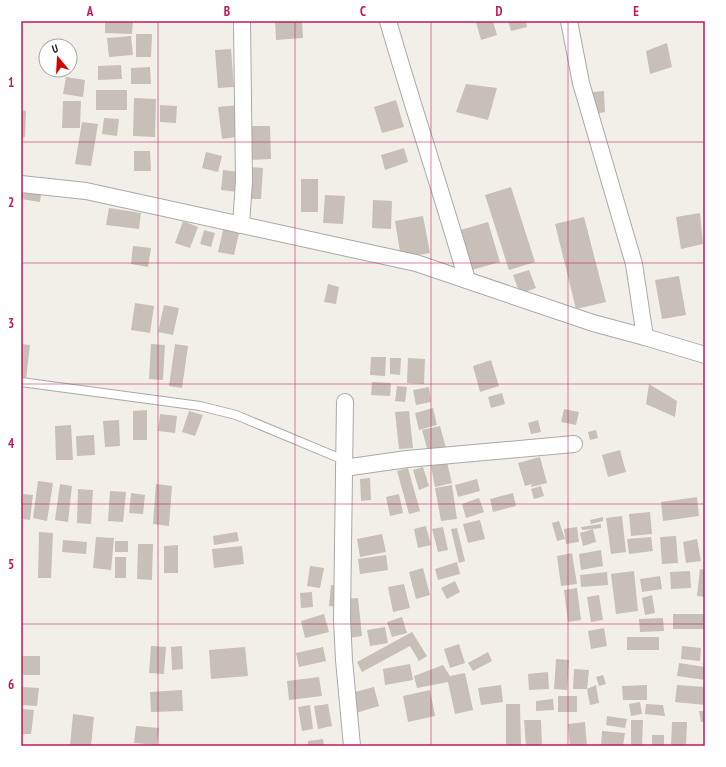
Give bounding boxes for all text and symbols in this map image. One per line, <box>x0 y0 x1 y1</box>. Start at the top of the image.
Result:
text: A <box>86 3 94 20</box>
text: B <box>224 3 230 20</box>
text: C <box>360 3 366 20</box>
text: D <box>496 3 503 20</box>
text: E <box>633 3 639 20</box>
north arrow <box>38 38 78 78</box>
text: U <box>50 41 60 56</box>
text: 1 <box>8 74 14 91</box>
text: 2 <box>8 194 14 211</box>
text: 3 <box>8 315 14 332</box>
text: 4 <box>8 435 15 452</box>
text: 5 <box>8 556 14 573</box>
text: 6 <box>8 676 14 693</box>

